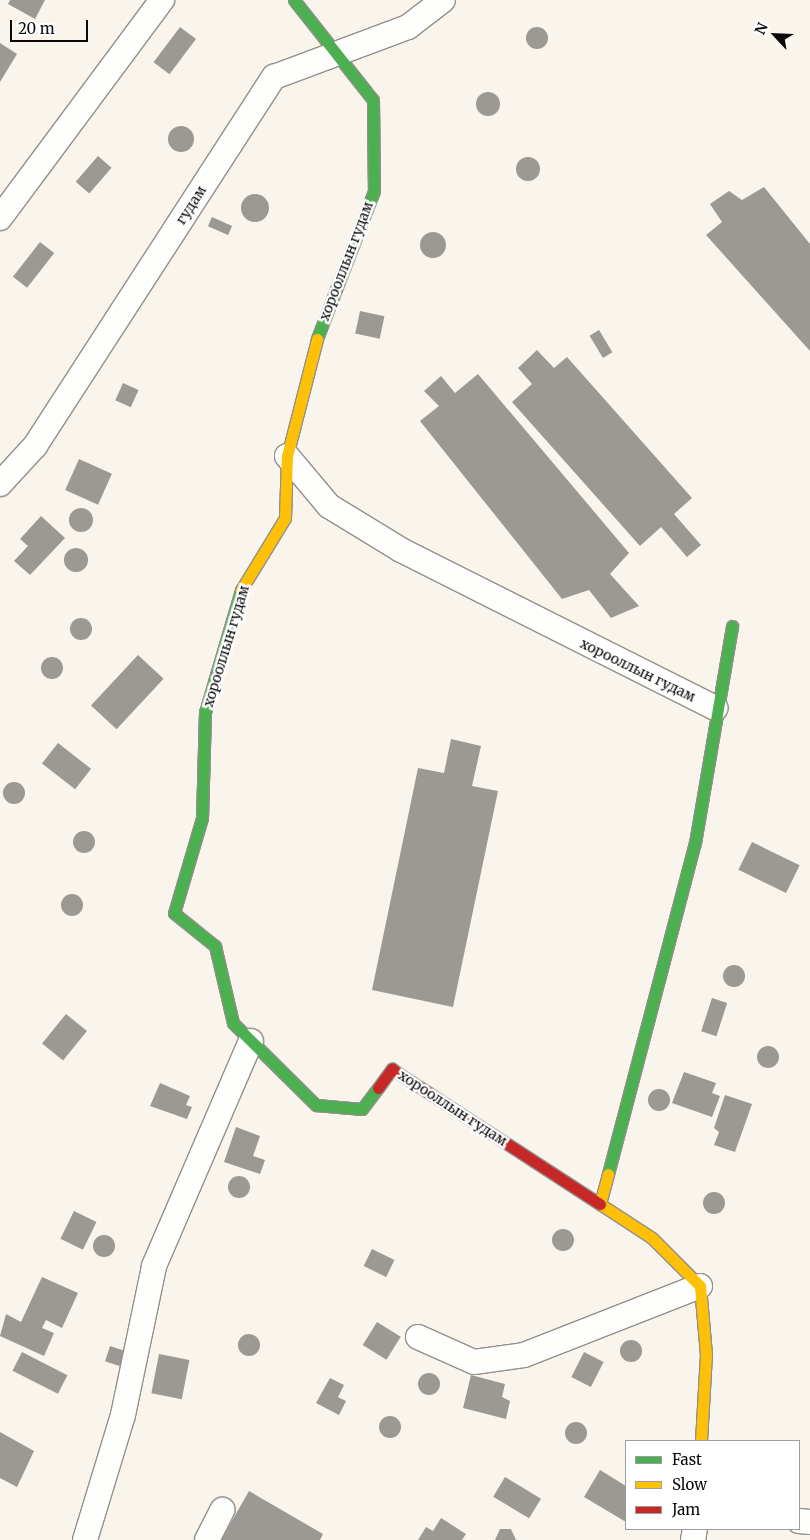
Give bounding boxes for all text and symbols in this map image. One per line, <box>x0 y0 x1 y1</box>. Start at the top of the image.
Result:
scale bar <box>12 10 90 42</box>
north arrow <box>750 10 800 60</box>
text: 20 m <box>18 19 55 38</box>
text: N <box>751 20 772 37</box>
street label: гудам <box>172 182 210 228</box>
street label: хорооллын гудам <box>316 199 376 323</box>
street label: хорооллын гудам <box>199 583 253 709</box>
street label: хорооллын гудам <box>578 635 698 705</box>
street label: хорооллын гудам <box>395 1067 511 1149</box>
legend <box>625 1440 800 1530</box>
text: Fast <box>672 1450 702 1469</box>
text: Slow <box>672 1475 707 1494</box>
text: Jam <box>672 1500 700 1519</box>

